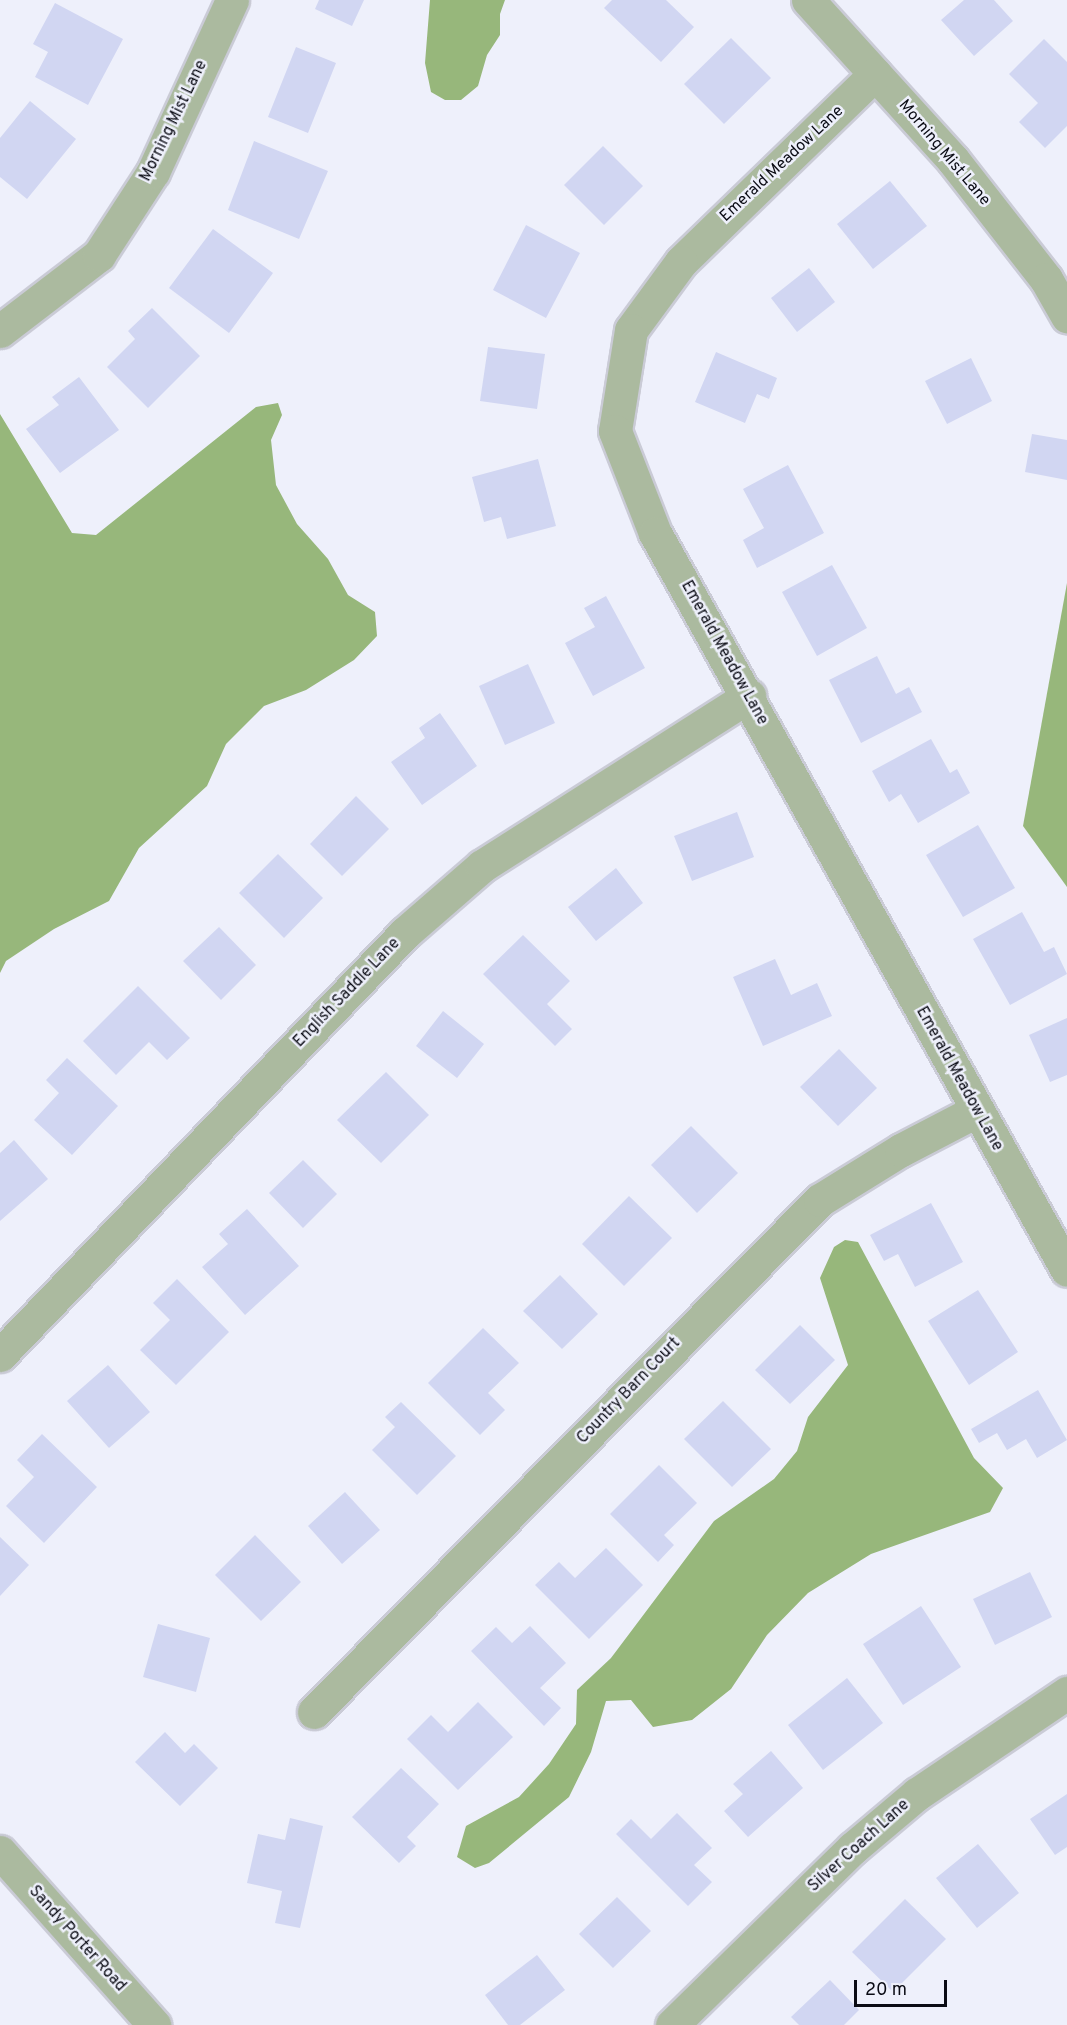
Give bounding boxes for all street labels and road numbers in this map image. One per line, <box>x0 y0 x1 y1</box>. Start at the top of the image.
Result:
street label: Morning Mist Lane <box>136 57 212 185</box>
street label: Morning Mist Lane <box>894 96 994 210</box>
street label: Emerald Meadow Lane <box>716 102 848 226</box>
street label: Emerald Meadow Lane <box>676 578 772 728</box>
street label: English Saddle Lane <box>290 934 404 1052</box>
street label: Emerald Meadow Lane <box>911 1004 1007 1154</box>
street label: Country Barn Court <box>573 1334 685 1448</box>
street label: Silver Coach Lane <box>805 1796 913 1896</box>
street label: Sandy Porter Road <box>24 1882 130 1996</box>

